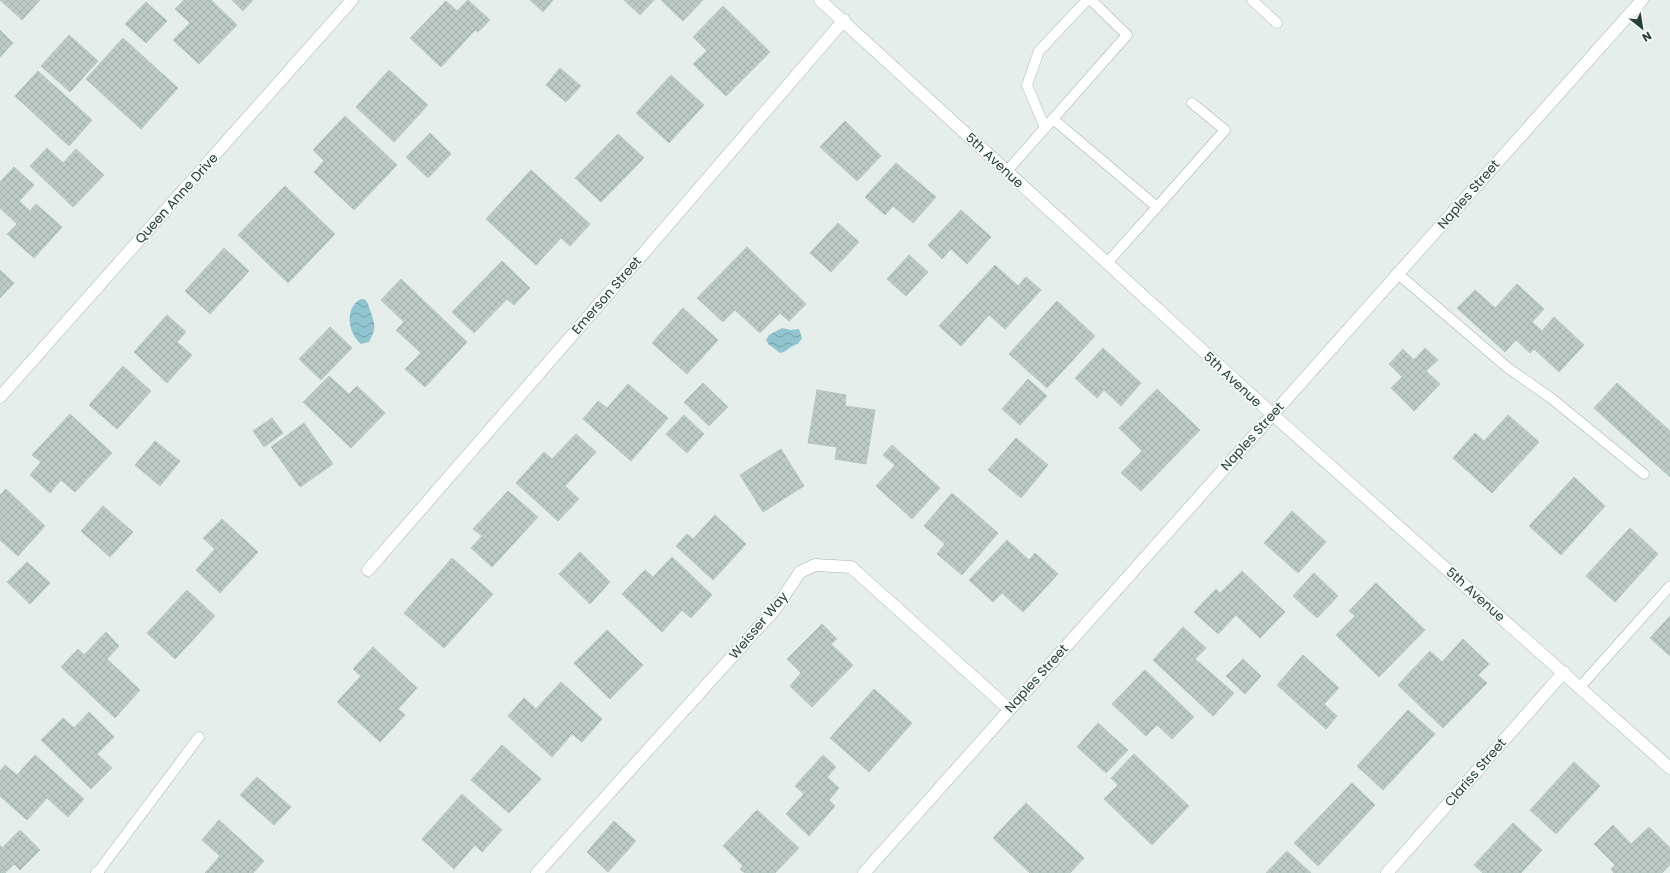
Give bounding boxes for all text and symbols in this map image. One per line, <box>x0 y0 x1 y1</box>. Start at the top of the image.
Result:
north arrow <box>1622 8 1662 48</box>
text: N <box>1639 28 1655 46</box>
street label: 5th Avenue <box>961 128 1028 192</box>
street label: Queen Anne Drive <box>131 149 222 248</box>
street label: Naples Street <box>1433 155 1504 233</box>
street label: Emerson Street <box>567 252 646 339</box>
street label: 5th Avenue <box>1199 347 1266 411</box>
street label: Naples Street <box>1216 398 1288 475</box>
street label: 5th Avenue <box>1442 563 1509 626</box>
street label: Weisser Way <box>725 587 793 663</box>
street label: Naples Street <box>1000 640 1072 717</box>
street label: Clariss Street <box>1440 734 1511 811</box>

